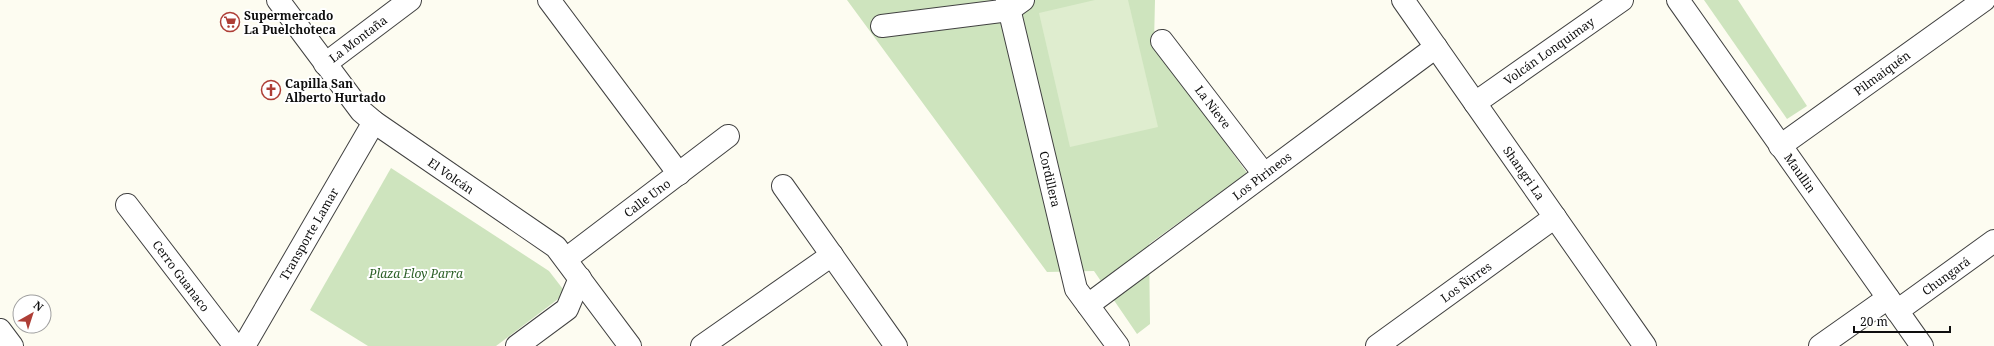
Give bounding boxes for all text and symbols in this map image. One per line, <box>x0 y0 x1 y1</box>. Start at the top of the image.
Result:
place label: Supermercado La Puelchoteca <box>244 7 336 38</box>
supermarket icon: Supermercado La Puelchoteca <box>219 11 241 33</box>
street label: La Montaña <box>325 11 391 66</box>
street label: Volcán Lonquimay <box>1500 13 1598 89</box>
street label: Pilmaiquén <box>1850 47 1914 99</box>
place label: Capilla San Alberto Hurtado <box>285 75 386 106</box>
church icon: Capilla San Alberto Hurtado <box>260 79 282 101</box>
street label: La Nieve <box>1191 82 1235 132</box>
street label: Shangri La <box>1499 143 1549 203</box>
street label: Los Pirineos <box>1229 148 1295 204</box>
street label: Cordillera <box>1035 149 1065 209</box>
street label: Maullin <box>1780 150 1820 196</box>
street label: El Volcán <box>425 154 478 198</box>
street label: Calle Uno <box>620 175 674 221</box>
street label: Transporte Lamar <box>276 184 343 283</box>
street label: Cerro Guanaco <box>149 237 214 315</box>
street label: Chungará <box>1918 253 1974 299</box>
street label: Los Ñirres <box>1437 258 1495 306</box>
park label: Plaza Eloy Parra <box>368 265 463 282</box>
north arrow <box>12 294 52 334</box>
text: N <box>31 297 47 315</box>
scale bar <box>1854 308 1950 334</box>
text: 20 m <box>1860 313 1888 330</box>

